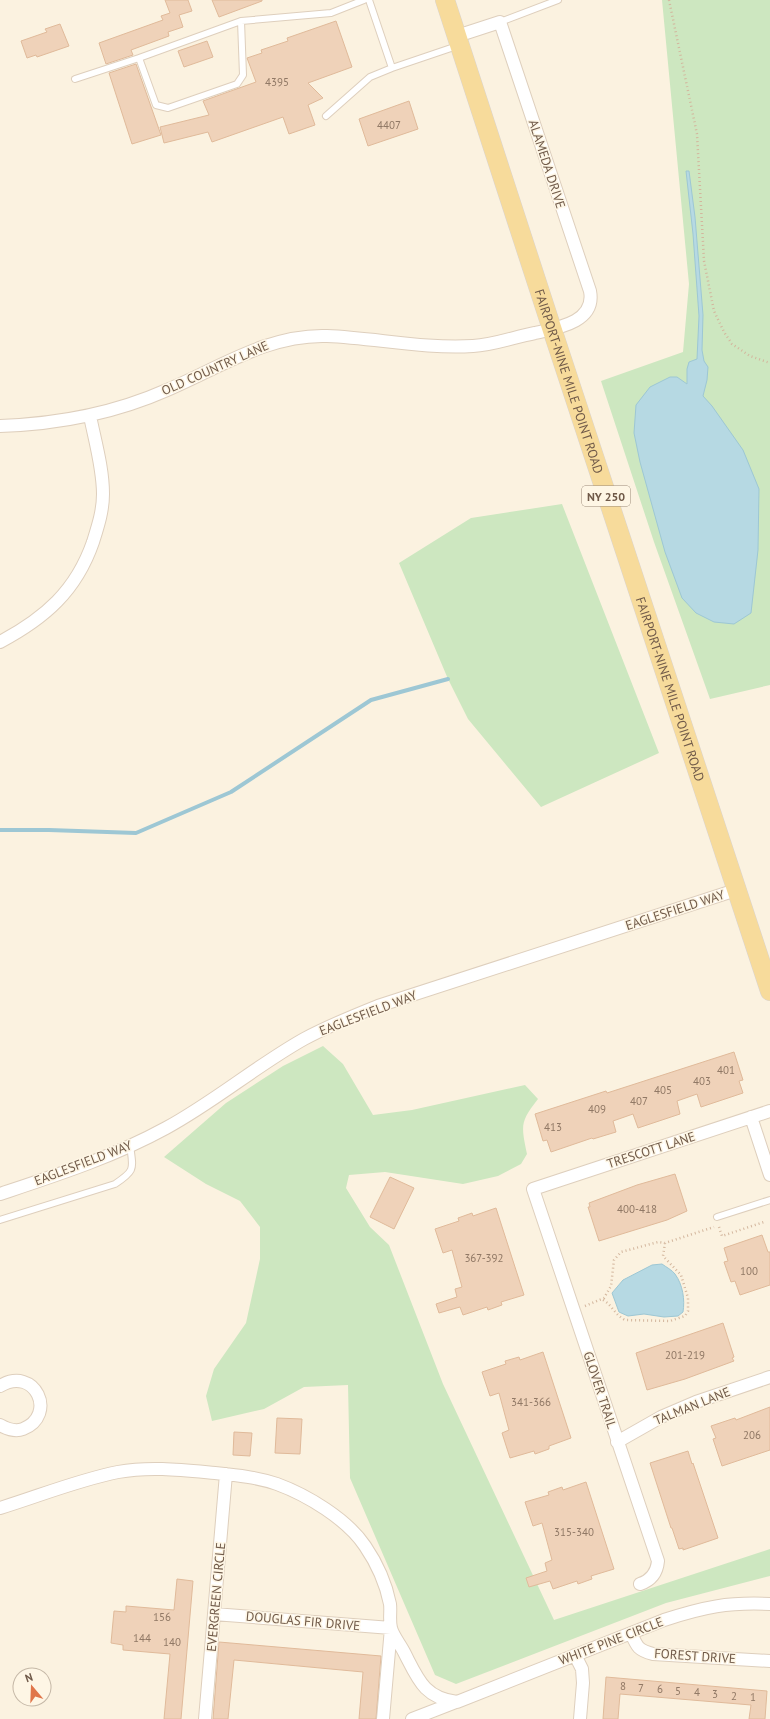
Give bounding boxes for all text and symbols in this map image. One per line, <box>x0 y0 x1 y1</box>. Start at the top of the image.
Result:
house number: 4395 <box>265 75 289 89</box>
street label: ALAMEDA DRIVE <box>525 117 569 211</box>
house number: 4407 <box>377 118 401 132</box>
street label: FAIRPORT-NINE MILE POINT ROAD <box>531 287 608 476</box>
street label: OLD COUNTRY LANE <box>159 337 271 399</box>
road number: NY 250 <box>582 486 630 506</box>
street label: FAIRPORT-NINE MILE POINT ROAD <box>632 595 709 783</box>
street label: EAGLESFIELD WAY <box>623 886 727 934</box>
street label: EAGLESFIELD WAY <box>317 986 420 1039</box>
house number: 401 <box>717 1063 735 1077</box>
house number: 403 <box>693 1074 711 1088</box>
house number: 405 <box>654 1083 672 1097</box>
house number: 407 <box>630 1094 648 1108</box>
house number: 409 <box>588 1102 606 1116</box>
house number: 413 <box>544 1120 562 1134</box>
street label: TRESCOTT LANE <box>605 1128 697 1172</box>
street label: EAGLESFIELD WAY <box>32 1136 135 1189</box>
house number: 400-418 <box>617 1202 657 1216</box>
house number: 367-392 <box>464 1251 504 1265</box>
house number: 100 <box>740 1264 758 1278</box>
house number: 201-219 <box>665 1348 705 1362</box>
street label: GLOVER TRAIL <box>580 1349 621 1431</box>
street label: TALMAN LANE <box>651 1383 733 1429</box>
house number: 341-366 <box>511 1395 551 1409</box>
house number: 206 <box>743 1428 761 1442</box>
house number: 315-340 <box>554 1525 594 1539</box>
street label: EVERGREEN CIRCLE <box>203 1542 229 1652</box>
street label: DOUGLAS FIR DRIVE <box>245 1608 361 1634</box>
house number: 156 <box>153 1610 171 1624</box>
street label: WHITE PINE CIRCLE <box>556 1613 666 1669</box>
house number: 144 <box>133 1631 151 1645</box>
house number: 140 <box>163 1635 181 1649</box>
street label: FOREST DRIVE <box>654 1645 736 1667</box>
north arrow <box>12 1667 52 1707</box>
text: N <box>23 1670 34 1685</box>
house number: 8 <box>620 1679 626 1693</box>
house number: 7 <box>638 1681 644 1695</box>
house number: 6 <box>657 1682 663 1696</box>
house number: 5 <box>675 1684 681 1698</box>
house number: 4 <box>694 1685 700 1699</box>
house number: 3 <box>712 1687 718 1701</box>
house number: 2 <box>731 1689 737 1703</box>
house number: 1 <box>750 1690 756 1704</box>

